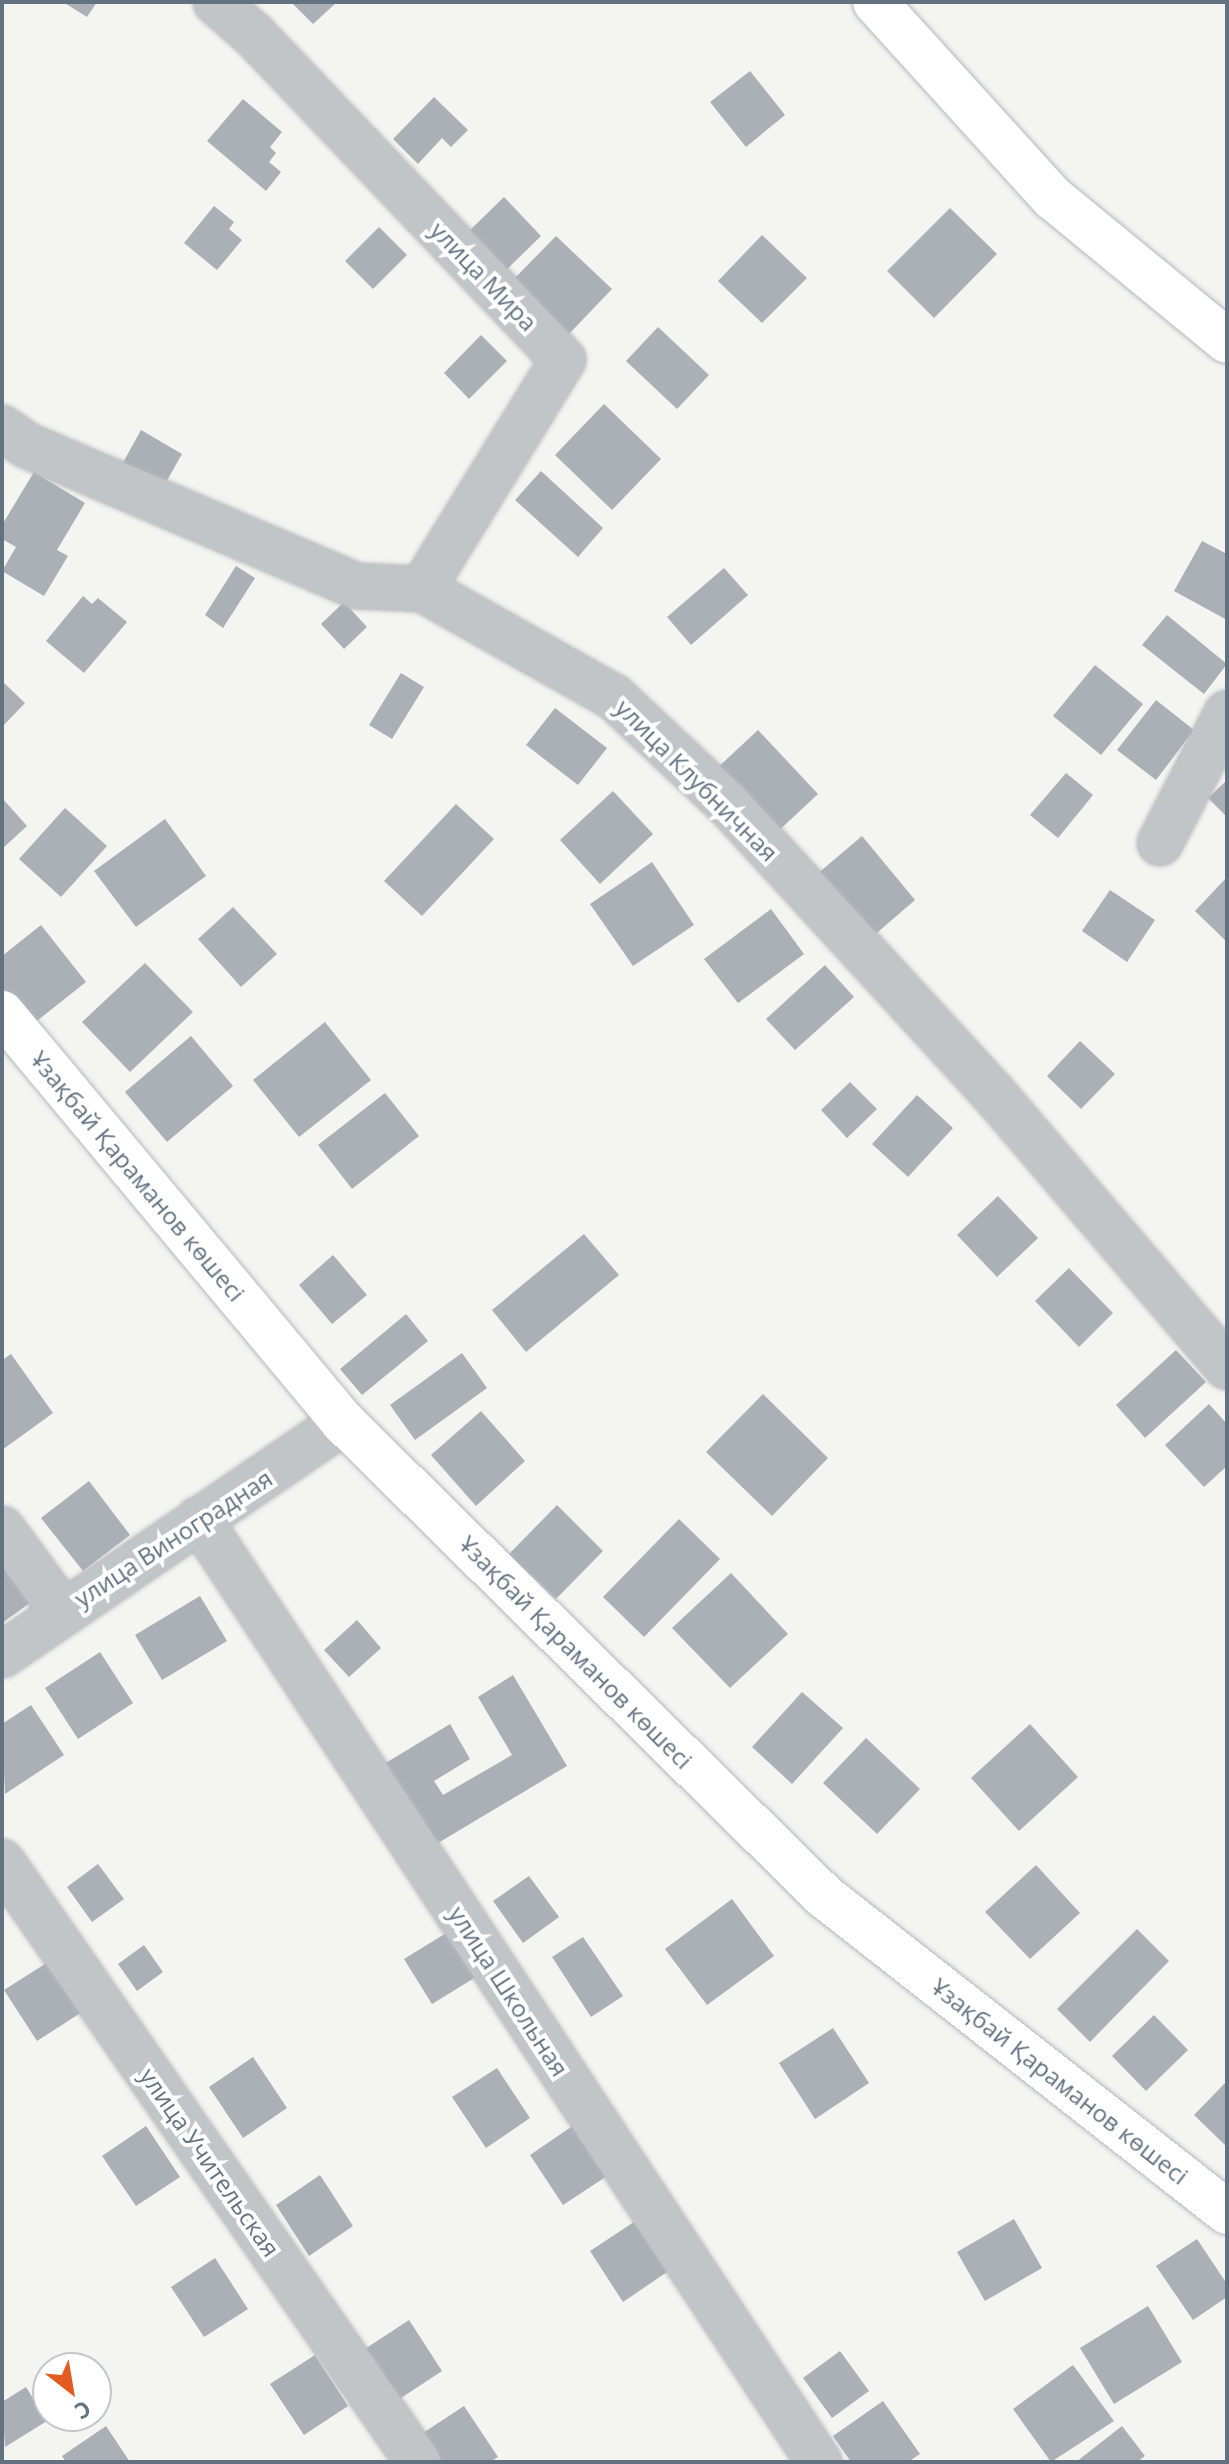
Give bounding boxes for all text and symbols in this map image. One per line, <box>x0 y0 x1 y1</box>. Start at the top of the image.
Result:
street label: улица Мира <box>425 215 543 337</box>
street label: улица Клубничная <box>610 693 784 867</box>
street label: Ұзақбай Қараманов көшесі <box>25 1045 251 1307</box>
street label: улица Виноградная <box>69 1463 277 1613</box>
street label: Ұзақбай Қараманов көшесі <box>454 1530 698 1774</box>
street label: улица Школьная <box>443 1901 575 2081</box>
street label: Ұзақбай Қараманов көшесі <box>926 1972 1194 2190</box>
street label: улица Учительская <box>134 2062 286 2262</box>
north arrow <box>32 2352 112 2432</box>
text: С <box>70 2394 97 2427</box>

